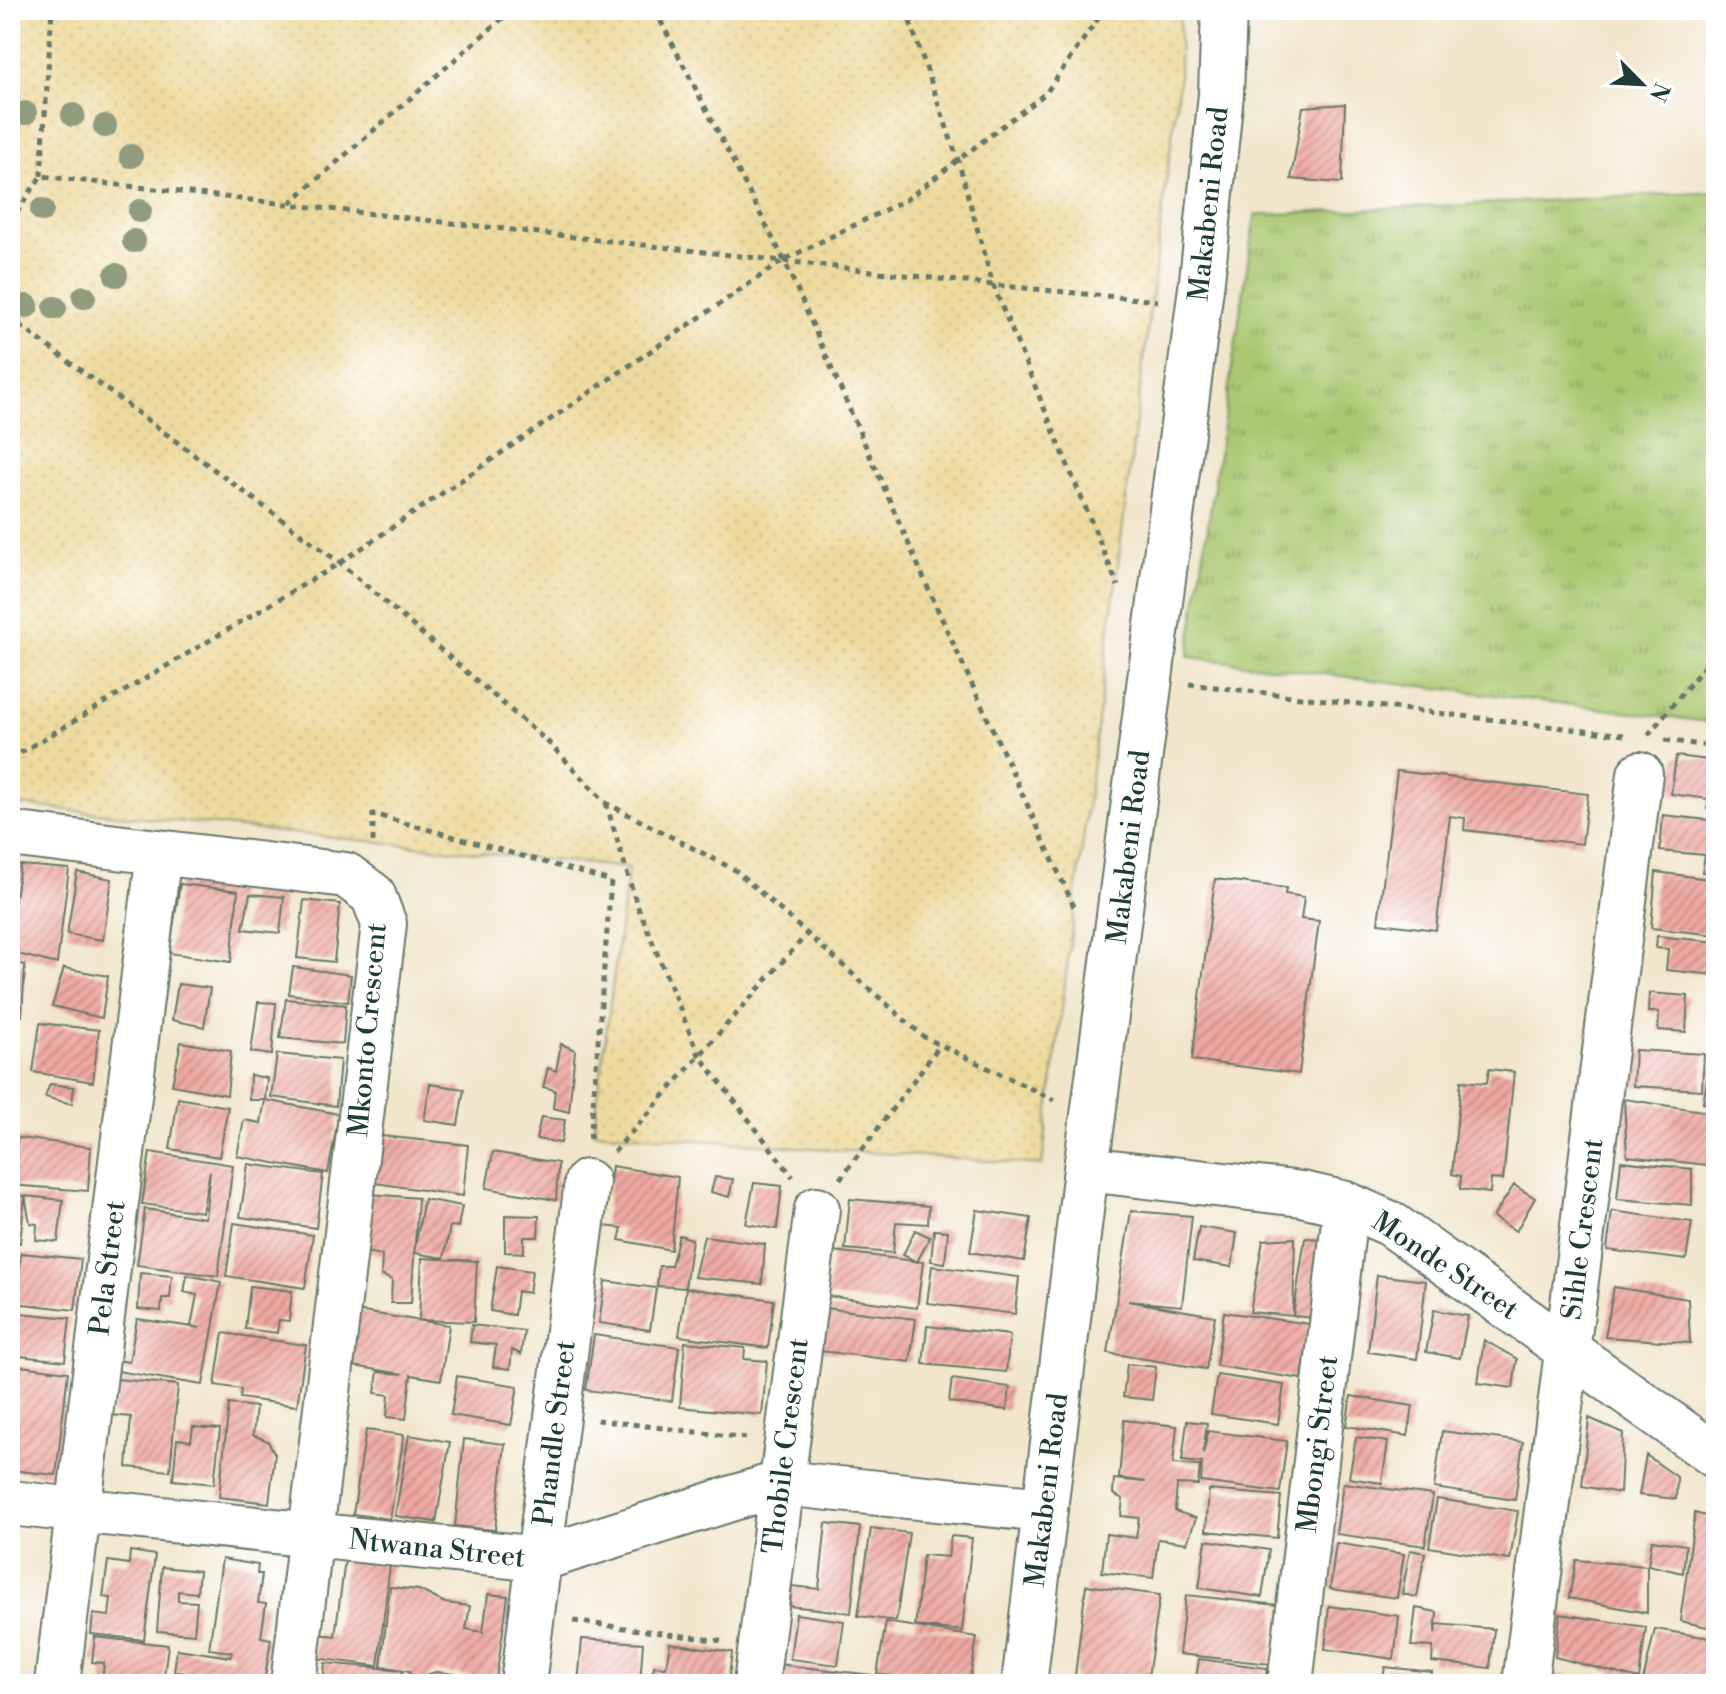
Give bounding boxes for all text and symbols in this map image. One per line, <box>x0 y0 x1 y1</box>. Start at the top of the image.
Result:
north arrow <box>1602 44 1682 124</box>
text: N <box>1643 78 1675 106</box>
street label: Makabeni Road <box>1181 105 1237 303</box>
street label: Makabeni Road <box>1100 748 1158 946</box>
street label: Mkonto Crescent <box>341 921 395 1139</box>
street label: Sihle Crescent <box>1555 1136 1612 1322</box>
street label: Pela Street <box>82 1198 134 1338</box>
street label: Monde Street <box>1365 1204 1525 1328</box>
street label: Thobile Crescent <box>755 1336 817 1556</box>
street label: Phandle Street <box>526 1338 584 1528</box>
street label: Mbongi Street <box>1290 1353 1346 1535</box>
street label: Makabeni Road <box>1018 1391 1076 1589</box>
street label: Ntwana Street <box>347 1522 527 1576</box>

